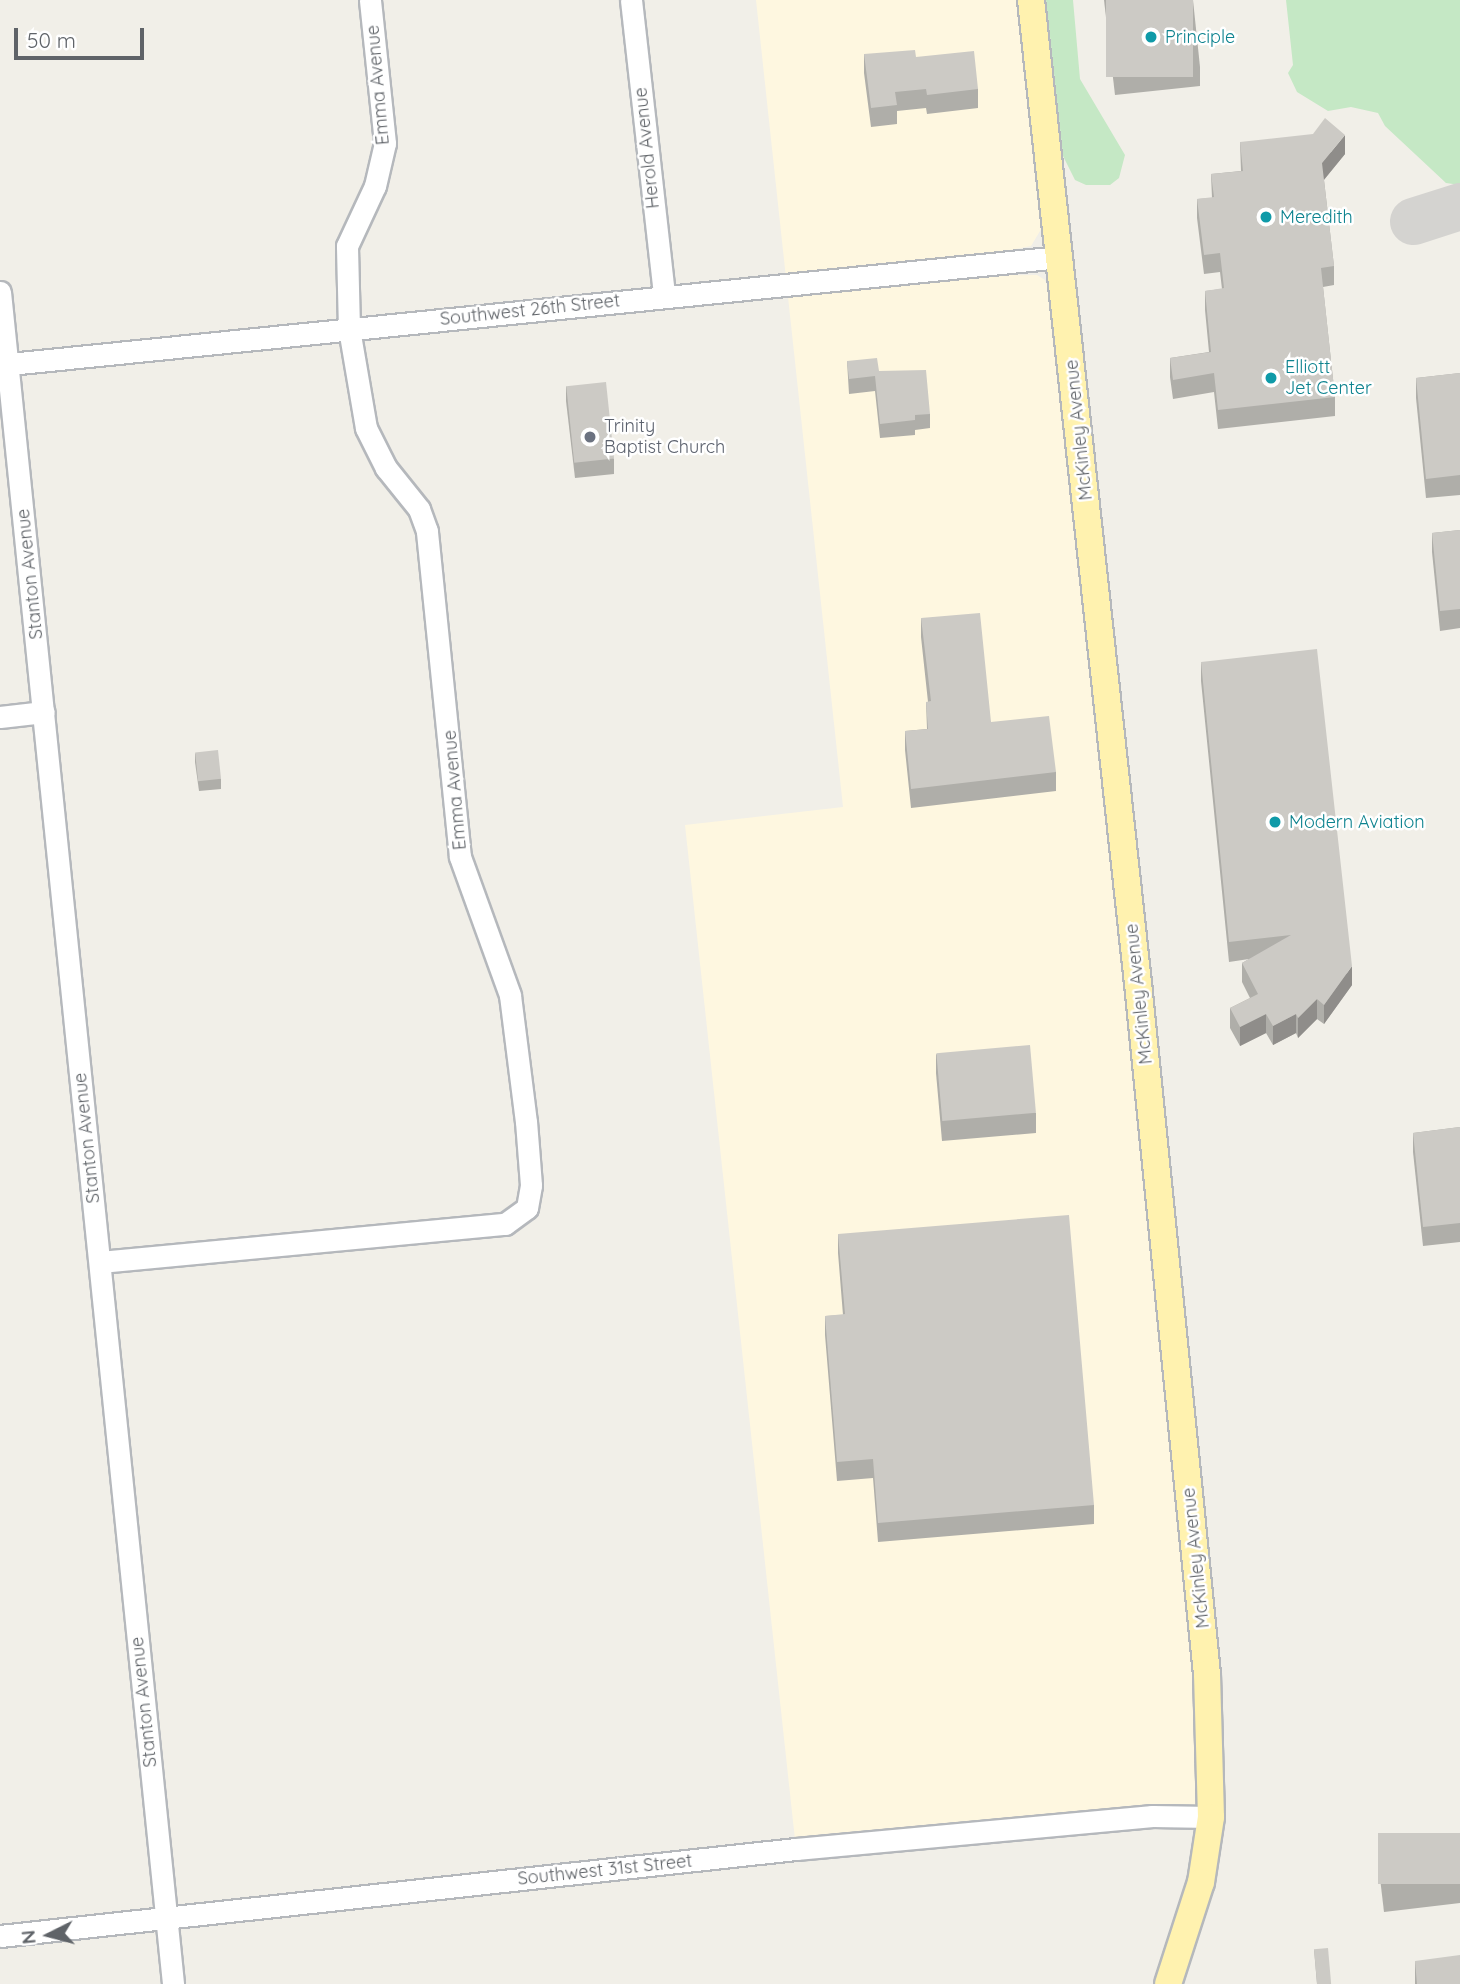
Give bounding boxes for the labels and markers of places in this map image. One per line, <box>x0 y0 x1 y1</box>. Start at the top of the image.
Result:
place label: Principle <box>1165 26 1235 48</box>
marker: Principle <box>1143 29 1159 45</box>
place label: Meredith <box>1280 206 1353 228</box>
marker: Meredith <box>1258 209 1274 225</box>
place label: Elliott Jet Center <box>1285 357 1372 400</box>
marker: Elliott Jet Center <box>1263 370 1279 386</box>
place label: Trinity Baptist Church <box>604 416 725 458</box>
marker: Trinity Baptist Church <box>582 429 598 445</box>
place label: Modern Aviation <box>1289 811 1425 833</box>
marker: Modern Aviation <box>1267 814 1283 830</box>

